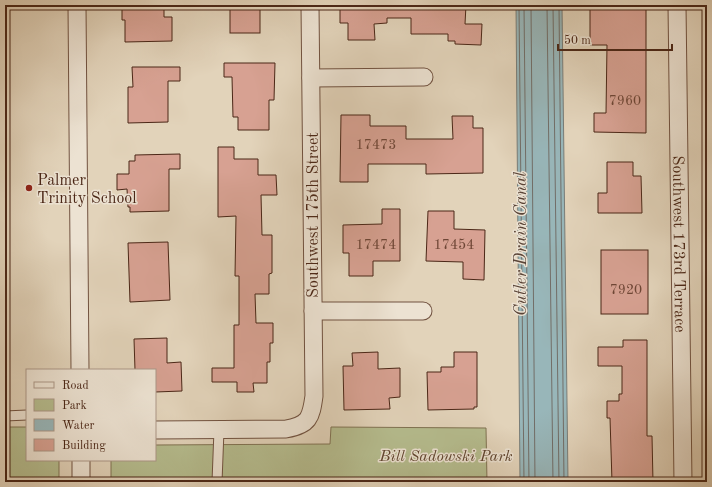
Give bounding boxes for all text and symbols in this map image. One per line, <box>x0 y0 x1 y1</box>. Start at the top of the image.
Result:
scale bar <box>558 26 672 52</box>
text: 50 m <box>564 34 591 47</box>
house number: 7960 <box>609 94 641 108</box>
street label: Southwest 175th Street <box>306 132 322 298</box>
house number: 17473 <box>356 138 396 152</box>
street label: Southwest 173rd Terrace <box>669 155 687 333</box>
water label: Cutler Drain Canal <box>513 172 530 316</box>
place label: Palmer Trinity School <box>37 173 137 207</box>
marker: Palmer Trinity School <box>24 183 34 193</box>
house number: 17474 <box>356 238 396 252</box>
house number: 17454 <box>434 238 474 252</box>
house number: 7920 <box>610 283 642 297</box>
legend <box>26 369 156 461</box>
text: Road <box>62 380 89 392</box>
text: Park <box>62 400 87 412</box>
text: Water <box>62 420 95 432</box>
text: Building <box>62 440 106 452</box>
park label: Bill Sadowski Park <box>378 449 513 465</box>

